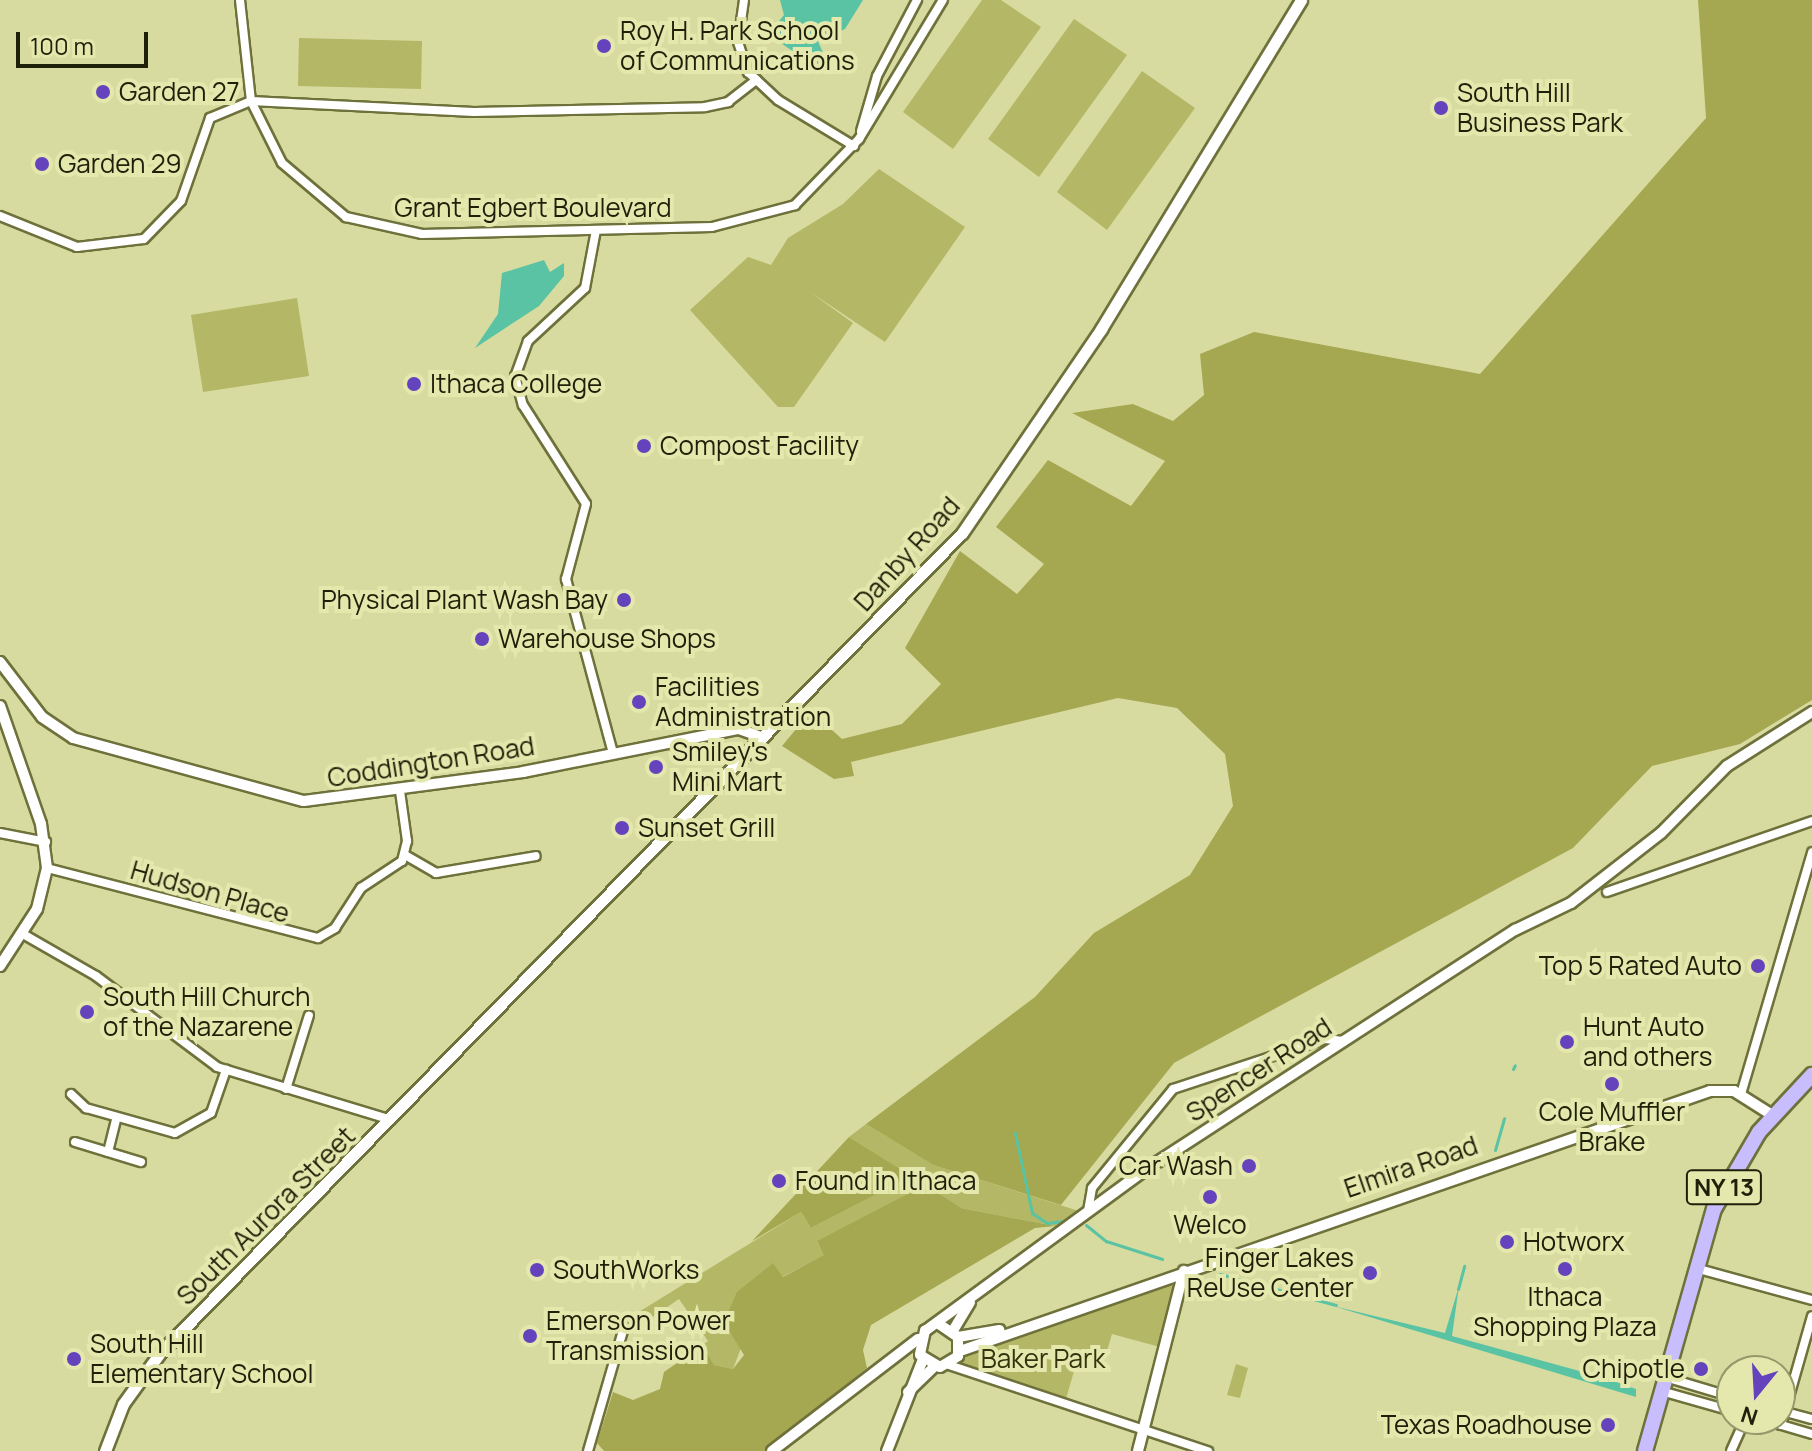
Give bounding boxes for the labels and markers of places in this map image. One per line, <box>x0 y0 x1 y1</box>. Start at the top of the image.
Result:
place label: Roy H. Park School of Communications <box>620 15 855 76</box>
marker: Roy H. Park School of Communications <box>595 37 613 55</box>
place label: Garden 27 <box>119 76 240 108</box>
place label: South Hill Business Park <box>1457 77 1623 138</box>
marker: Garden 27 <box>94 83 112 101</box>
marker: South Hill Business Park <box>1432 99 1450 117</box>
place label: Garden 29 <box>58 148 182 180</box>
marker: Garden 29 <box>33 155 51 173</box>
place label: Ithaca College <box>430 368 602 400</box>
marker: Ithaca College <box>405 375 423 393</box>
place label: Compost Facility <box>660 430 859 462</box>
marker: Compost Facility <box>635 437 653 455</box>
place label: Physical Plant Wash Bay <box>321 584 608 616</box>
marker: Physical Plant Wash Bay <box>615 591 633 609</box>
place label: Warehouse Shops <box>498 623 716 655</box>
marker: Warehouse Shops <box>473 630 491 648</box>
place label: Facilities Administration <box>655 671 831 732</box>
marker: Facilities Administration <box>630 693 648 711</box>
place label: Smiley's Mini Mart <box>672 736 783 798</box>
marker: Smiley's Mini Mart <box>647 758 665 776</box>
place label: Sunset Grill <box>638 812 775 844</box>
marker: Sunset Grill <box>613 819 631 837</box>
place label: Top 5 Rated Auto <box>1539 950 1742 982</box>
marker: Top 5 Rated Auto <box>1749 957 1767 975</box>
place label: South Hill Church of the Nazarene <box>103 981 311 1042</box>
marker: South Hill Church of the Nazarene <box>78 1003 96 1021</box>
place label: Hunt Auto and others <box>1583 1011 1712 1072</box>
marker: Hunt Auto and others <box>1558 1033 1576 1051</box>
marker: Cole Muffler Brake <box>1603 1075 1621 1093</box>
place label: Cole Muffler Brake <box>1539 1096 1685 1158</box>
place label: Car Wash <box>1119 1150 1233 1182</box>
marker: Car Wash <box>1240 1157 1258 1175</box>
place label: Found in Ithaca <box>795 1165 976 1197</box>
marker: Found in Ithaca <box>770 1172 788 1190</box>
marker: Welco <box>1201 1188 1219 1206</box>
place label: Welco <box>1173 1209 1247 1241</box>
place label: Hotworx <box>1523 1226 1624 1258</box>
marker: Hotworx <box>1498 1233 1516 1251</box>
place label: Finger Lakes ReUse Center <box>1187 1242 1354 1304</box>
place label: SouthWorks <box>553 1254 700 1286</box>
marker: Ithaca Shopping Plaza <box>1556 1260 1574 1278</box>
marker: SouthWorks <box>528 1261 546 1279</box>
marker: Finger Lakes ReUse Center <box>1361 1264 1379 1282</box>
place label: Ithaca Shopping Plaza <box>1473 1281 1657 1342</box>
place label: Emerson Power Transmission <box>546 1305 731 1366</box>
marker: Emerson Power Transmission <box>521 1327 539 1345</box>
place label: South Hill Elementary School <box>90 1328 314 1390</box>
marker: South Hill Elementary School <box>65 1350 83 1368</box>
place label: Chipotle <box>1582 1353 1685 1385</box>
marker: Chipotle <box>1692 1360 1710 1378</box>
place label: Texas Roadhouse <box>1381 1409 1592 1441</box>
marker: Texas Roadhouse <box>1599 1416 1617 1434</box>

